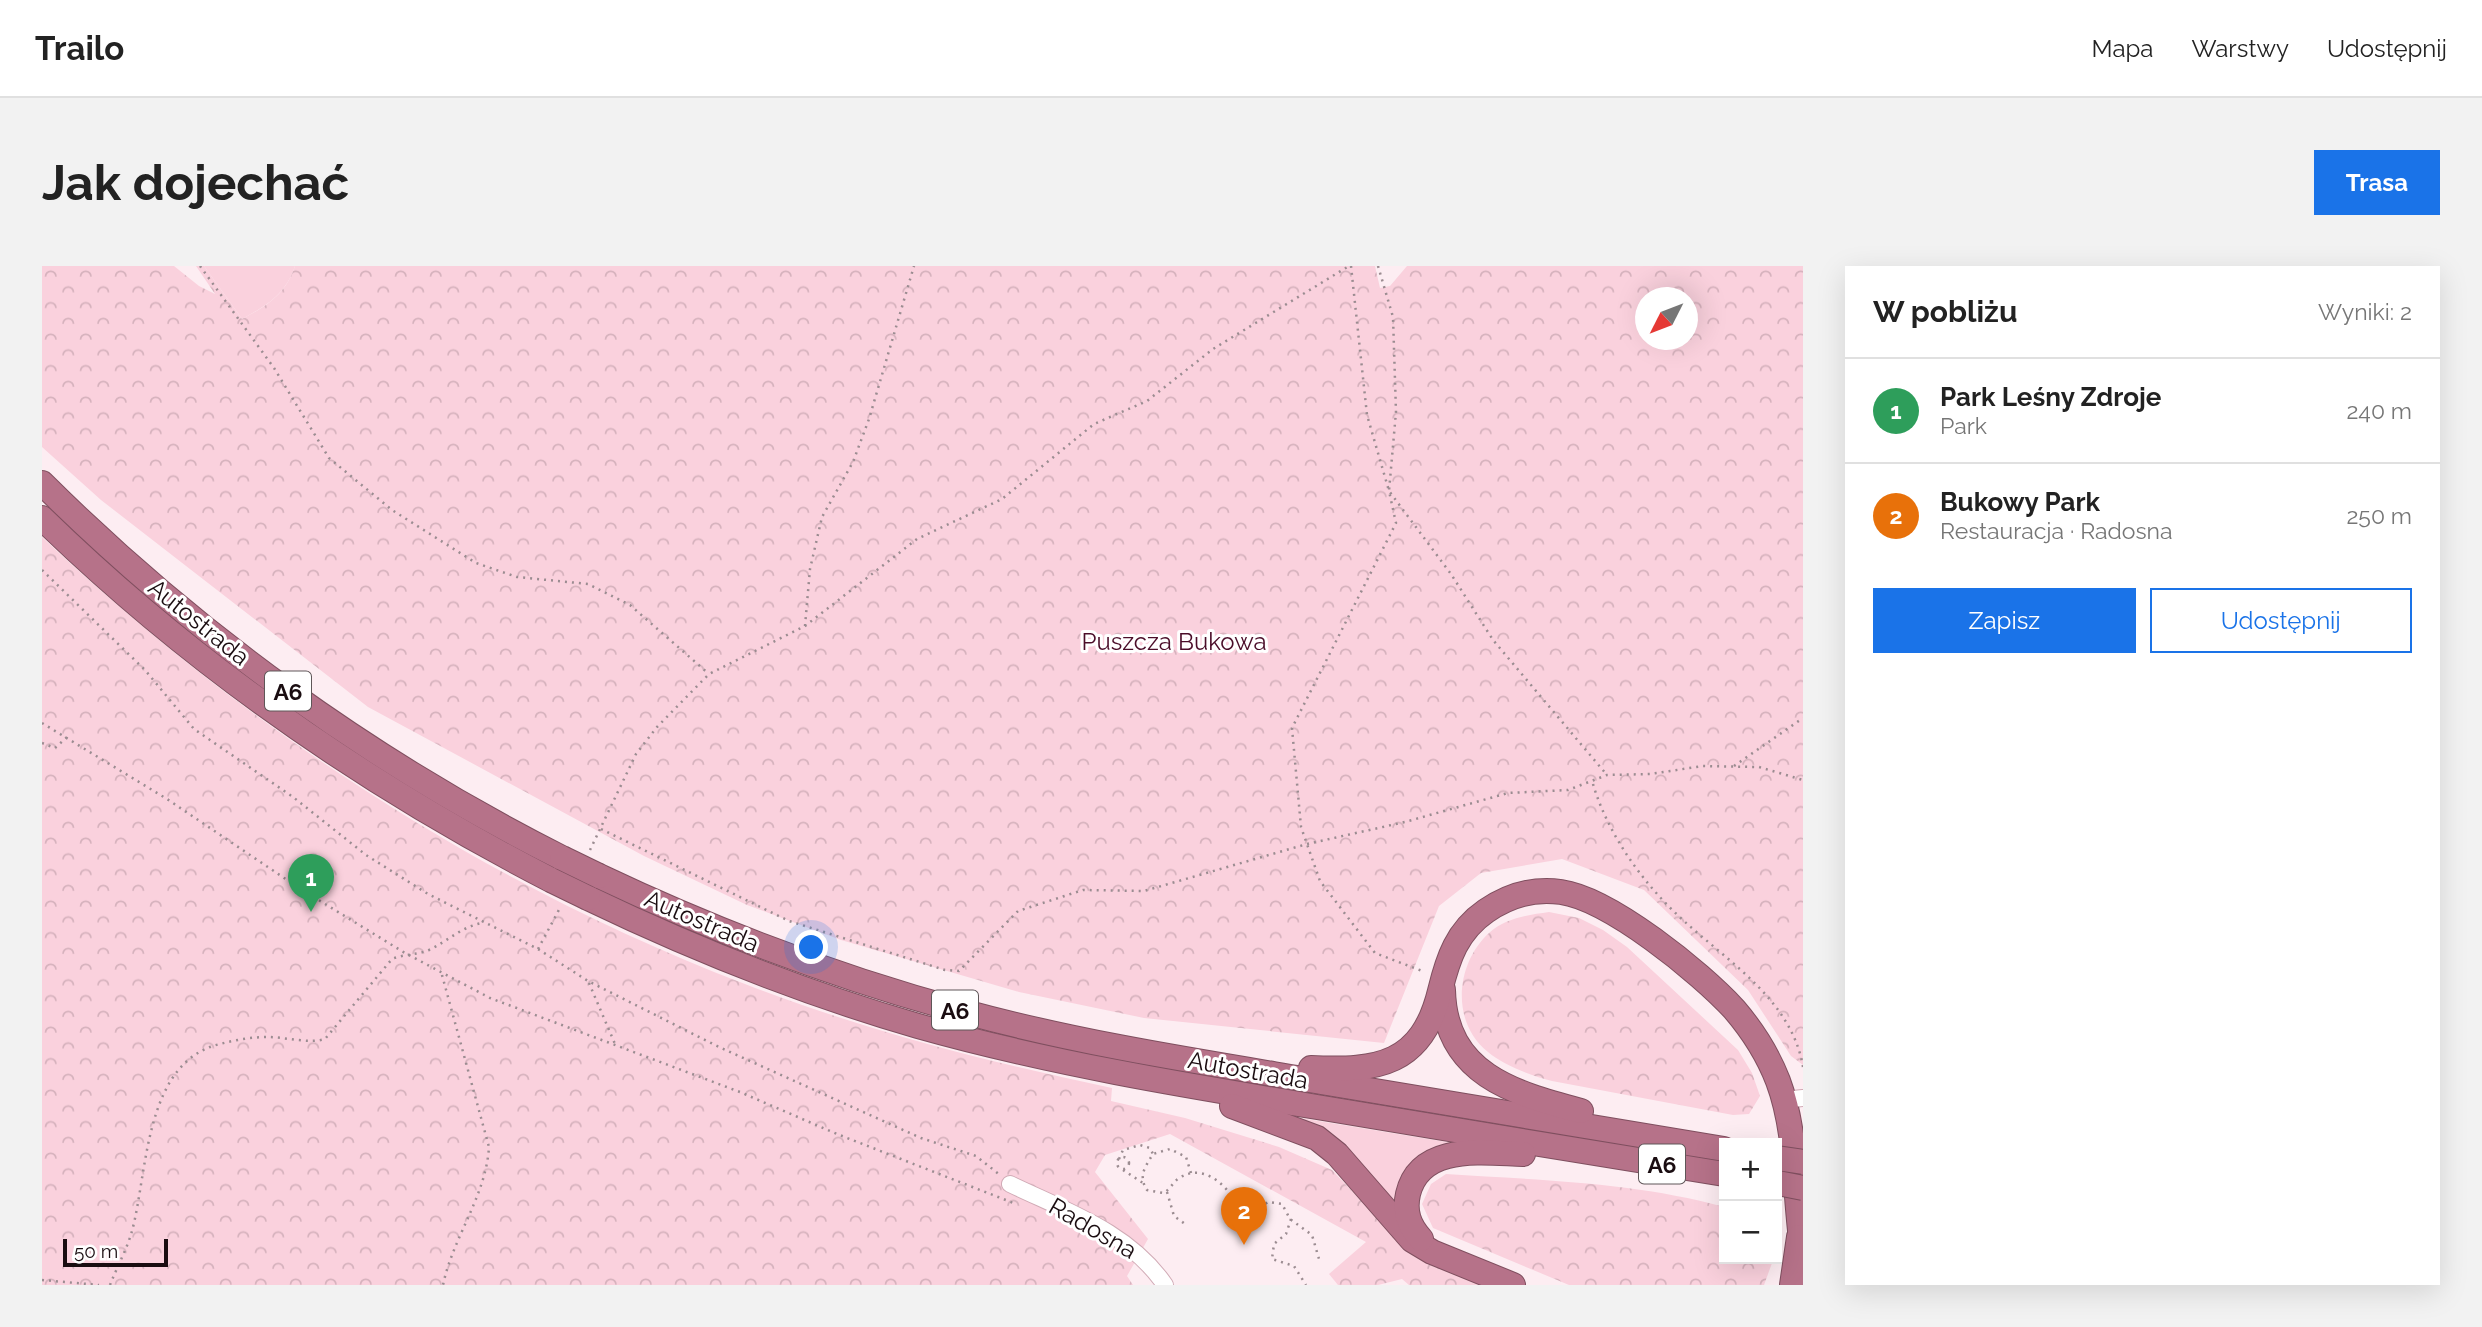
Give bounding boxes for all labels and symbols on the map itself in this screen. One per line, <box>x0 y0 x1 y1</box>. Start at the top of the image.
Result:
north arrow <box>1635 287 1698 350</box>
street label: Autostrada <box>143 573 255 671</box>
park label: Puszcza Bukowa <box>1082 627 1266 656</box>
road number: A6 <box>265 672 311 710</box>
pin: 1 <box>288 854 334 912</box>
street label: Autostrada <box>640 884 764 958</box>
your location <box>794 930 828 964</box>
road number: A6 <box>932 990 978 1030</box>
street label: Autostrada <box>1186 1045 1310 1095</box>
road number: A6 <box>1639 1144 1685 1183</box>
pin: 2 <box>1221 1187 1267 1245</box>
street label: Radosna <box>1044 1191 1142 1265</box>
scale bar <box>63 1236 168 1268</box>

